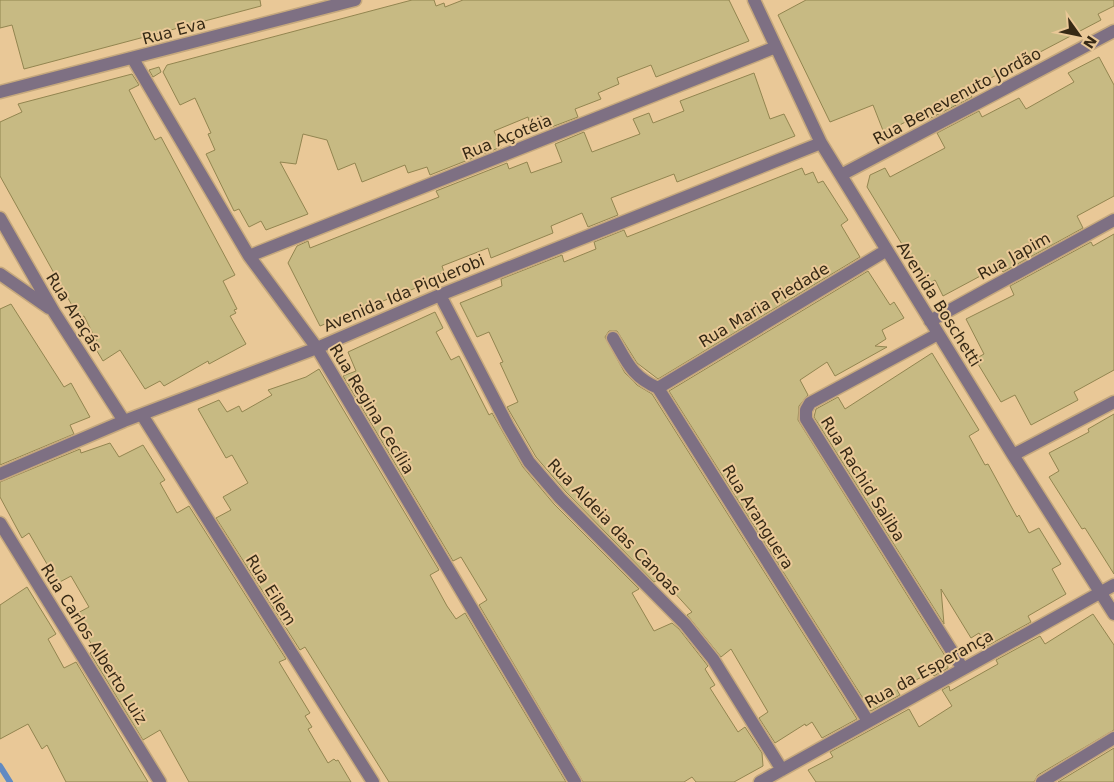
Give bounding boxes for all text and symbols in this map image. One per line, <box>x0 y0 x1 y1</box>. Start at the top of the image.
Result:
north arrow <box>1054 10 1104 60</box>
street label: Rua Eva <box>140 13 208 49</box>
text: N <box>1080 33 1100 51</box>
street label: Rua Benevenuto Jordão <box>870 44 1044 148</box>
street label: Rua Açotéia <box>459 110 555 164</box>
street label: Rua Japim <box>974 228 1054 284</box>
street label: Avenida Boschetti <box>893 238 985 370</box>
street label: Avenida Ida Piquerobi <box>321 250 487 336</box>
street label: Rua Maria Piedade <box>695 259 833 351</box>
street label: Rua Araçás <box>42 269 106 355</box>
street label: Rua Regina Cecília <box>326 341 418 477</box>
street label: Rua Rachid Saliba <box>817 413 909 545</box>
street label: Rua Aldeia das Canoas <box>544 455 684 599</box>
street label: Rua Aranguera <box>718 461 798 573</box>
street label: Rua Eilem <box>242 551 300 629</box>
street label: Rua Carlos Alberto Luiz <box>37 560 151 728</box>
street label: Rua da Esperança <box>861 626 997 712</box>

